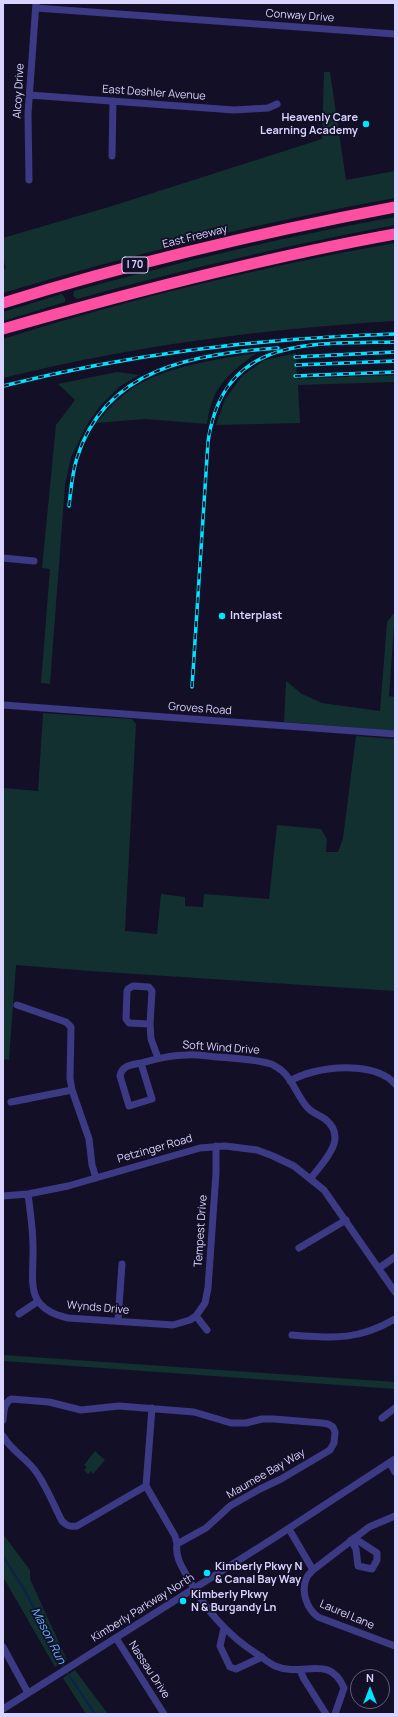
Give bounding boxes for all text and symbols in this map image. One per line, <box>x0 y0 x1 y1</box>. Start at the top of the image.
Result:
street label: Conway Drive <box>265 7 335 25</box>
street label: Alcoy Drive <box>11 63 27 119</box>
street label: East Deshler Avenue <box>102 83 206 103</box>
place label: Heavenly Care Learning Academy <box>260 111 358 137</box>
marker: Heavenly Care Learning Academy <box>361 119 371 129</box>
street label: East Freeway <box>161 223 229 251</box>
road number: I 70 <box>122 257 148 273</box>
place label: Interplast <box>230 609 282 623</box>
marker: Interplast <box>217 611 227 621</box>
street label: Groves Road <box>168 700 232 718</box>
street label: Soft Wind Drive <box>182 1039 260 1057</box>
street label: Petzinger Road <box>116 1132 194 1166</box>
street label: Tempest Drive <box>192 1194 210 1268</box>
street label: Wynds Drive <box>66 1299 130 1317</box>
street label: Maumee Bay Way <box>225 1446 307 1502</box>
place label: Kimberly Pkwy N & Canal Bay Way <box>215 1560 302 1586</box>
marker: Kimberly Pkwy N & Canal Bay Way <box>202 1568 212 1578</box>
street label: Kimberly Parkway North <box>89 1571 197 1645</box>
place label: Kimberly Pkwy N & Burgandy Ln <box>191 1588 276 1614</box>
marker: Kimberly Pkwy N & Burgandy Ln <box>178 1596 188 1606</box>
street label: Laurel Lane <box>318 1598 376 1632</box>
water label: Mason Run <box>28 1605 68 1667</box>
street label: Nassau Drive <box>126 1639 172 1701</box>
north arrow <box>350 1669 390 1709</box>
text: N <box>366 1670 374 1685</box>

